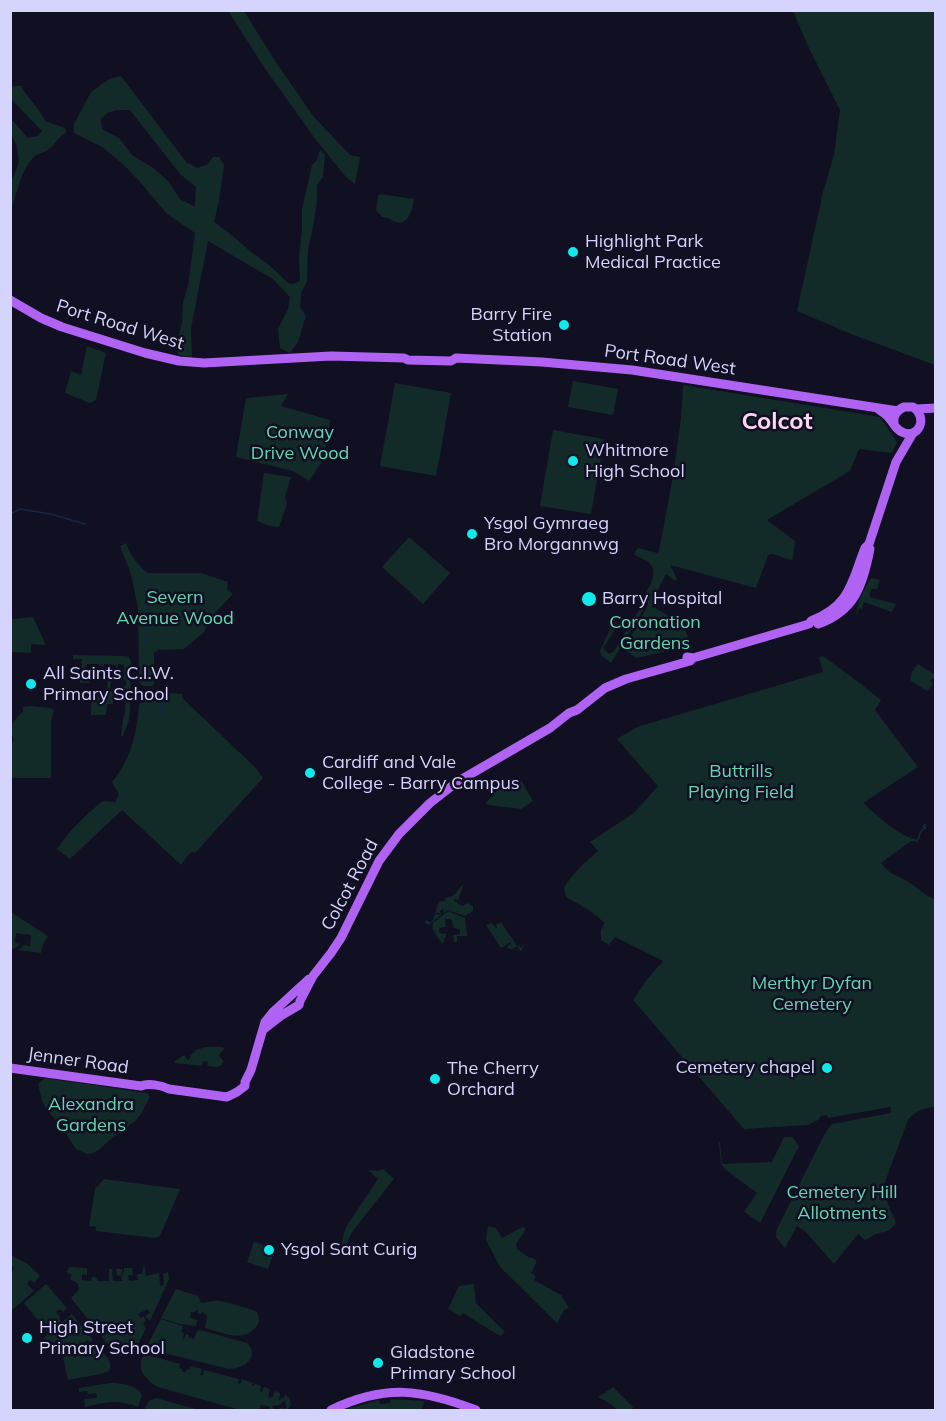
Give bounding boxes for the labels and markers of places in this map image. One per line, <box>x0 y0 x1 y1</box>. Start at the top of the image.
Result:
place label: Highlight Park Medical Practice <box>585 231 721 274</box>
marker: Highlight Park Medical Practice <box>566 245 580 259</box>
place label: Barry Fire Station <box>470 304 552 346</box>
marker: Barry Fire Station <box>557 318 571 332</box>
place label: Whitmore High School <box>585 440 685 482</box>
marker: Whitmore High School <box>566 454 580 468</box>
place label: Ysgol Gymraeg Bro Morgannwg <box>484 513 619 556</box>
marker: Ysgol Gymraeg Bro Morgannwg <box>465 527 479 541</box>
place label: Barry Hospital <box>602 588 722 610</box>
marker: Barry Hospital <box>580 590 598 608</box>
place label: All Saints C.I.W. Primary School <box>43 663 174 706</box>
marker: All Saints C.I.W. Primary School <box>24 677 38 691</box>
place label: Cardiff and Vale College - Barry Campus <box>322 752 520 795</box>
marker: Cardiff and Vale College - Barry Campus <box>303 766 317 780</box>
place label: Cemetery chapel <box>675 1057 815 1079</box>
place label: The Cherry Orchard <box>447 1058 539 1100</box>
marker: Cemetery chapel <box>820 1061 834 1075</box>
marker: The Cherry Orchard <box>428 1072 442 1086</box>
place label: Ysgol Sant Curig <box>281 1239 417 1261</box>
marker: Ysgol Sant Curig <box>262 1243 276 1257</box>
place label: High Street Primary School <box>39 1317 165 1360</box>
marker: High Street Primary School <box>20 1331 34 1345</box>
place label: Gladstone Primary School <box>390 1342 516 1384</box>
marker: Gladstone Primary School <box>371 1356 385 1370</box>

